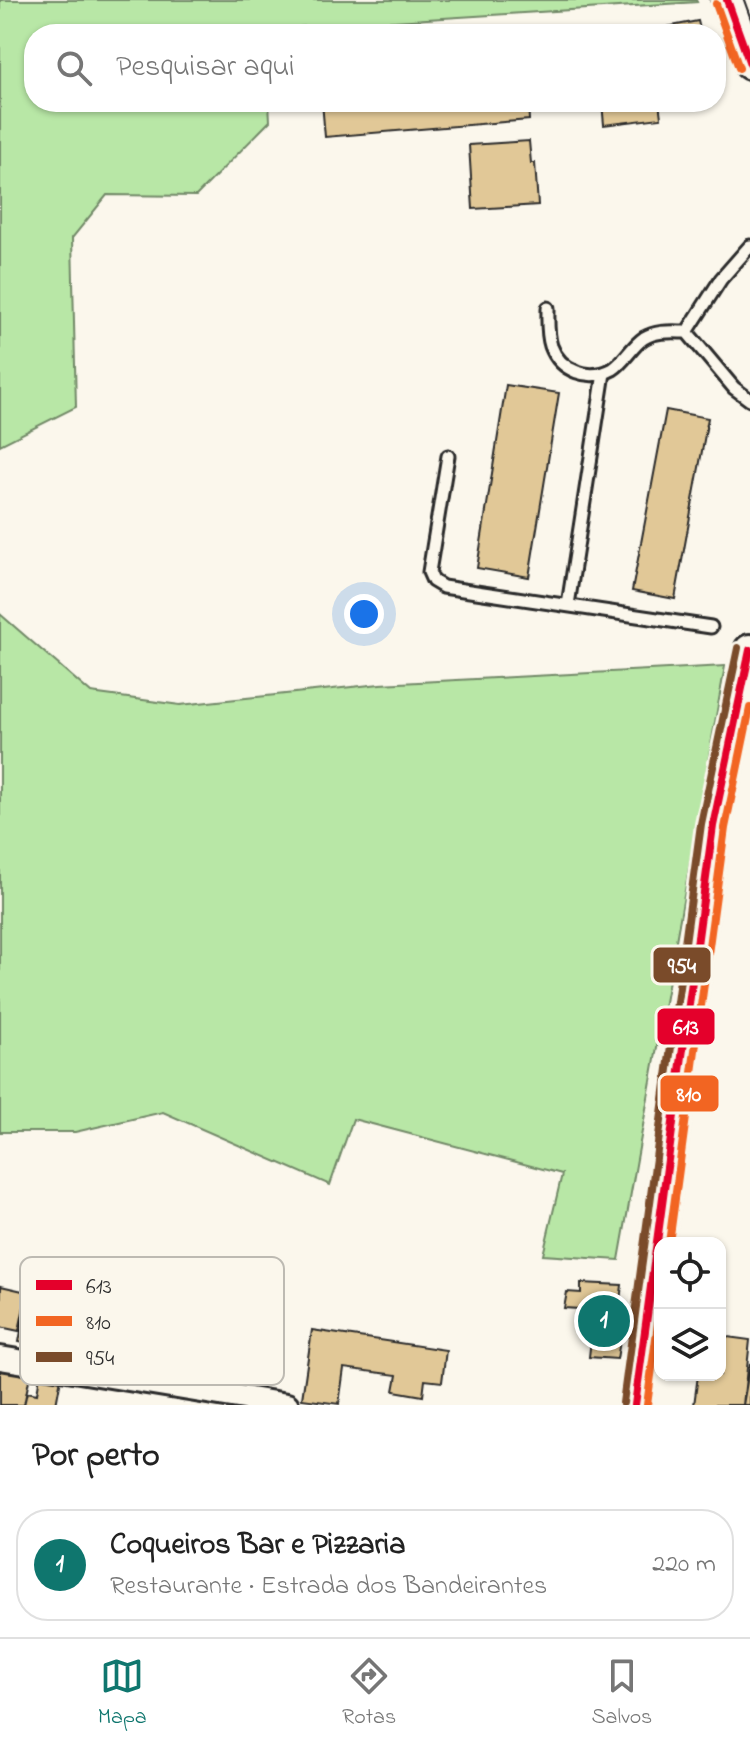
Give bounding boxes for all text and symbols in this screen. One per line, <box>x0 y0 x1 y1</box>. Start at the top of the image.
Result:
search box <box>24 24 726 112</box>
icon: search <box>52 46 96 90</box>
text: Pesquisar aqui <box>116 46 295 90</box>
your location <box>344 594 384 634</box>
line badge: 954 <box>652 946 712 984</box>
text: 954 <box>667 952 697 984</box>
line badge: 613 <box>656 1007 716 1046</box>
text: 613 <box>673 1013 699 1045</box>
line badge: 810 <box>659 1074 720 1113</box>
text: 810 <box>676 1080 702 1112</box>
map controls <box>654 1237 726 1381</box>
button: locate <box>654 1237 726 1309</box>
legend <box>20 1257 284 1385</box>
text: 613 <box>86 1272 112 1304</box>
pin: 1 <box>578 1291 630 1351</box>
text: 810 <box>86 1308 111 1340</box>
button: layers <box>654 1309 726 1381</box>
text: 954 <box>86 1344 114 1376</box>
text: Por perto <box>32 1432 160 1482</box>
text: Coqueiros Bar e Pizzaria <box>110 1524 405 1568</box>
text: 1 <box>56 1546 64 1584</box>
text: 220 m <box>652 1546 716 1584</box>
text: Restaurante · Estrada dos Bandeirantes <box>110 1568 547 1606</box>
tab: Mapa <box>98 1654 147 1734</box>
tab: Rotas <box>342 1654 396 1734</box>
tab: Salvos <box>591 1654 652 1734</box>

